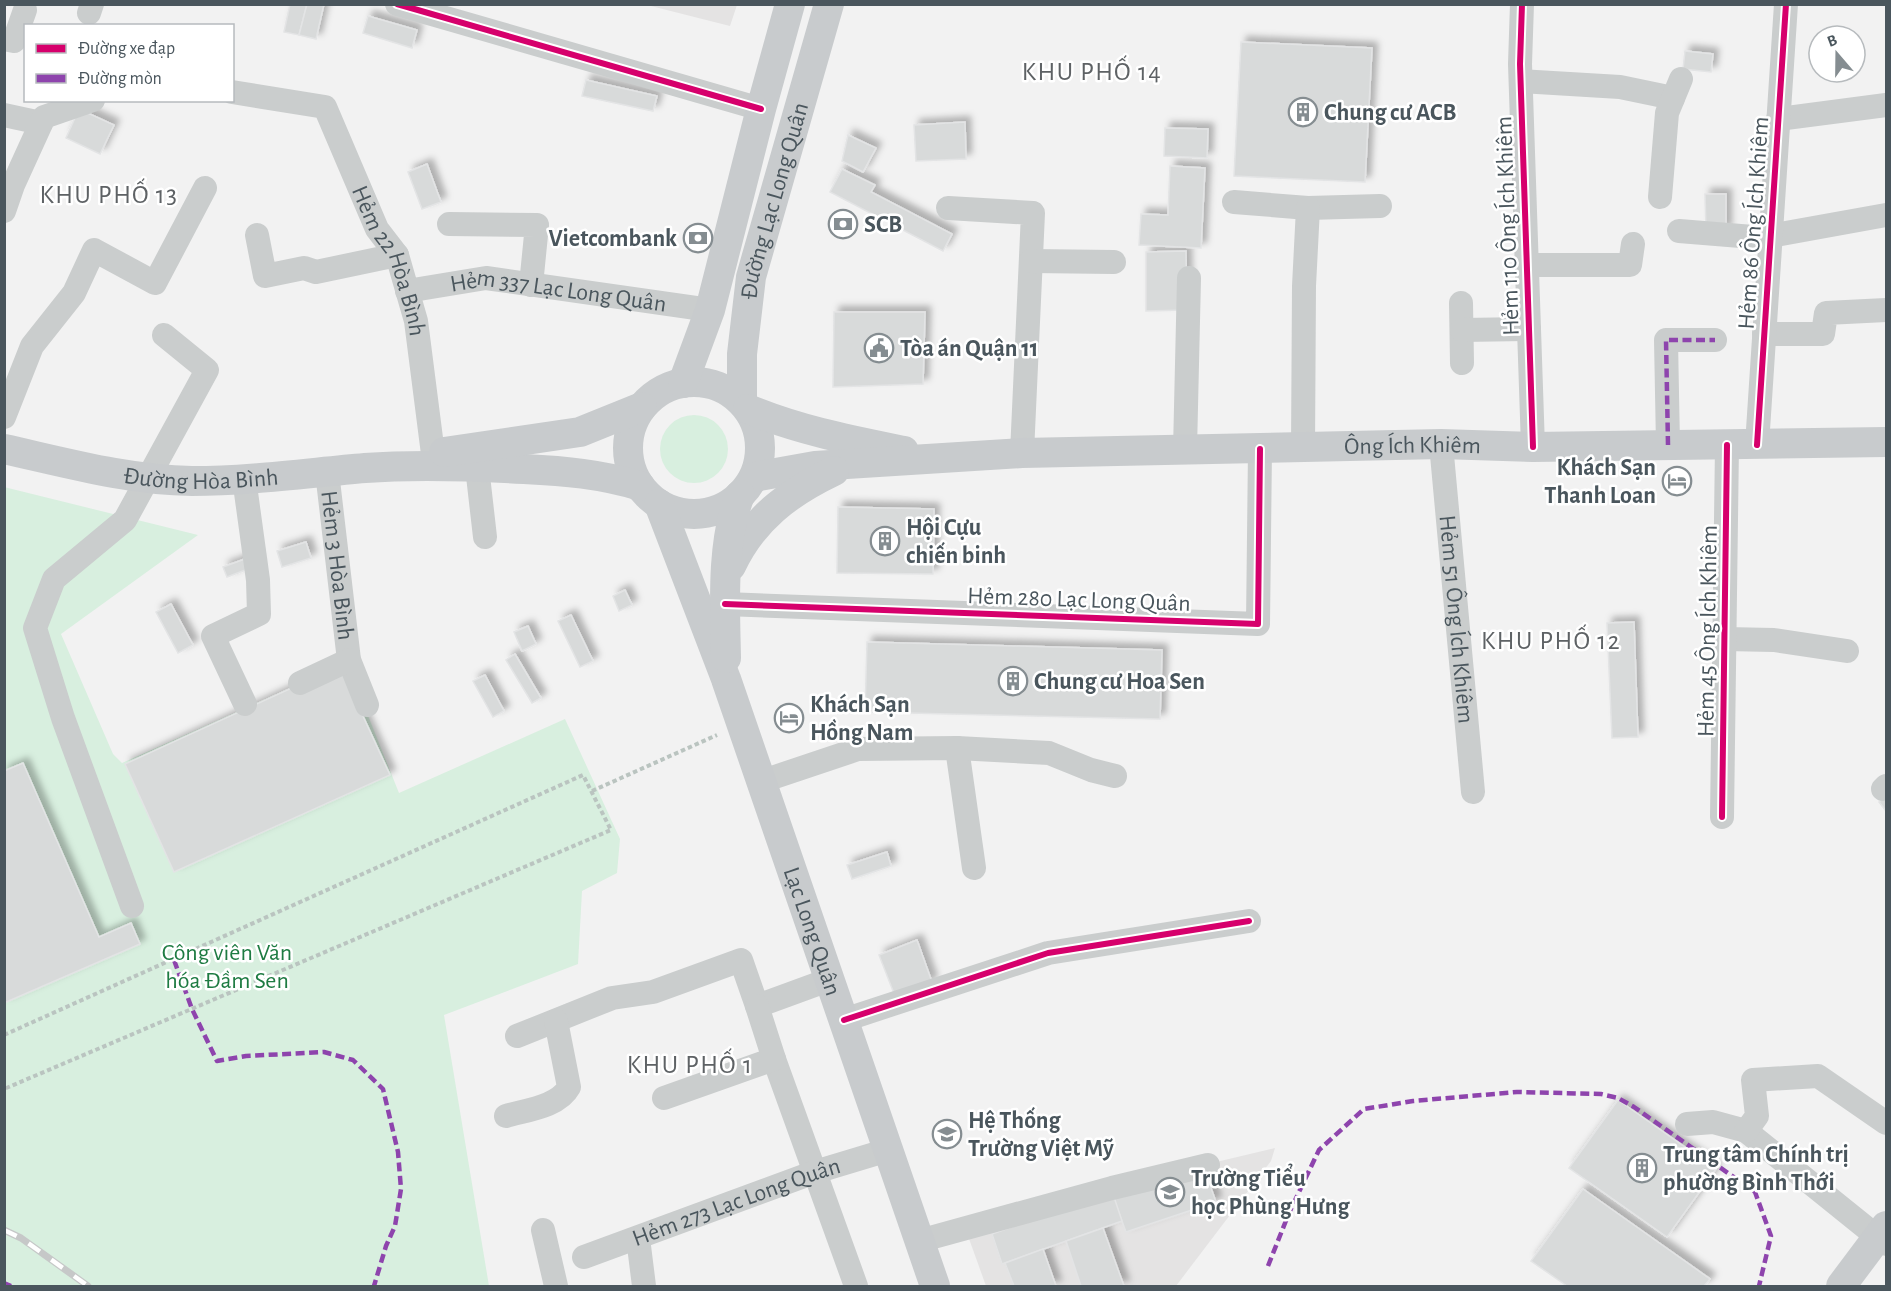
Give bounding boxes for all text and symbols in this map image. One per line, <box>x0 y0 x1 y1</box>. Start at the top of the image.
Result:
legend <box>24 24 234 102</box>
north arrow <box>1807 24 1867 84</box>
text: B <box>1825 32 1839 50</box>
text: Đường xe đạp <box>78 40 175 58</box>
district label: KHU PHỐ 14 <box>1022 55 1162 85</box>
text: Đường mòn <box>78 70 162 88</box>
building icon: Chung cư ACB <box>1287 96 1319 128</box>
street label: Đường Lạc Long Quân <box>738 100 813 300</box>
place label: Chung cư ACB <box>1324 101 1456 125</box>
street label: Hẻm 110 Ông Ích Khiêm <box>1490 116 1524 336</box>
street label: Hẻm 86 Ông Ích Khiêm <box>1733 116 1773 330</box>
district label: KHU PHỐ 13 <box>40 178 178 208</box>
street label: Hẻm 22 Hòa Bình <box>347 182 429 337</box>
bank icon: SCB <box>827 208 859 240</box>
place label: SCB <box>864 213 902 237</box>
bank icon: Vietcombank <box>682 222 714 254</box>
place label: Vietcombank <box>549 227 677 251</box>
street label: Hẻm 337 Lạc Long Quân <box>448 266 668 317</box>
public building icon: Tòa án Quận 11 <box>863 332 895 364</box>
place label: Tòa án Quận 11 <box>900 337 1038 361</box>
street label: Ông Ích Khiêm <box>1344 432 1481 459</box>
place label: Khách Sạn Thanh Loan <box>1544 456 1656 508</box>
street label: Đường Hòa Bình <box>122 464 279 494</box>
hotel icon: Khách Sạn Thanh Loan <box>1661 465 1693 497</box>
street label: Hẻm 3 Hòa Bình <box>316 489 358 642</box>
street label: Hẻm 51 Ông Ích Khiêm <box>1435 514 1478 725</box>
place label: Hội Cựu chiến binh <box>906 516 1006 568</box>
building icon: Hội Cựu chiến binh <box>869 525 901 557</box>
street label: Hẻm 45 Ông Ích Khiêm <box>1692 525 1722 737</box>
street label: Hẻm 280 Lạc Long Quân <box>967 584 1191 616</box>
district label: KHU PHỐ 12 <box>1481 624 1621 654</box>
building icon: Chung cư Hoa Sen <box>997 665 1029 697</box>
place label: Chung cư Hoa Sen <box>1034 670 1205 694</box>
place label: Khách Sạn Hồng Nam <box>810 693 913 745</box>
hotel icon: Khách Sạn Hồng Nam <box>773 702 805 734</box>
street label: Lạc Long Quân <box>779 864 845 999</box>
park label: Công viên Văn hóa Đầm Sen <box>162 941 292 993</box>
district label: KHU PHỐ 1 <box>627 1048 753 1078</box>
place label: Hệ Thống Trường Việt Mỹ <box>968 1107 1114 1161</box>
school or university icon: Hệ Thống Trường Việt Mỹ <box>931 1118 963 1150</box>
place label: Trung tâm Chính trị phường Bình Thới <box>1663 1143 1849 1195</box>
building icon: Trung tâm Chính trị phường Bình Thới <box>1626 1152 1658 1184</box>
street label: Hẻm 273 Lạc Long Quân <box>629 1154 843 1251</box>
place label: Trường Tiểu học Phùng Hưng <box>1191 1163 1350 1219</box>
school or university icon: Trường Tiểu học Phùng Hưng <box>1154 1176 1186 1208</box>

